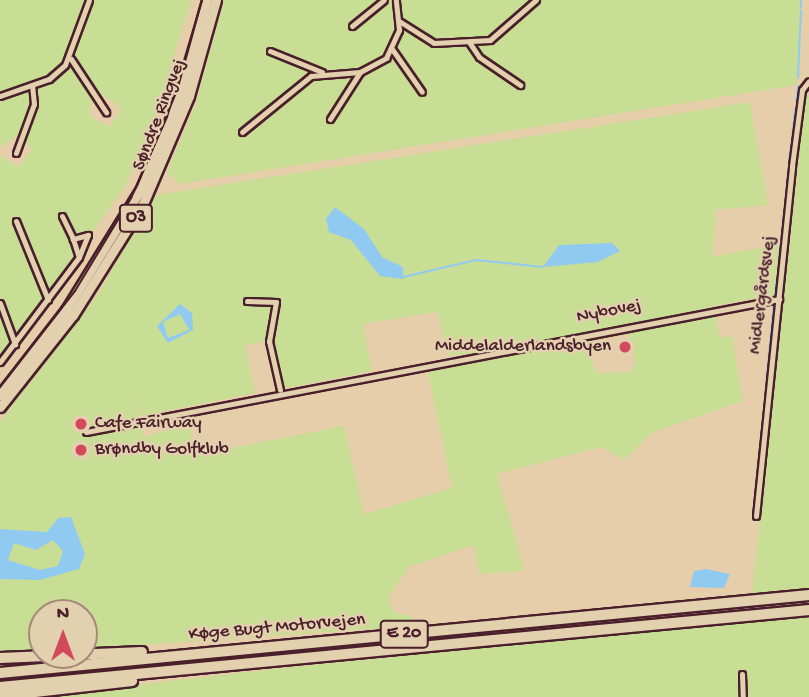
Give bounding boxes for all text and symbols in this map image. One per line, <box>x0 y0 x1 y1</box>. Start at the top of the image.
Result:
street label: Søndre Ringvej <box>128 56 192 174</box>
road number: O3 <box>118 204 154 232</box>
street label: Midlergårdsvej <box>744 235 782 355</box>
street label: Nybovej <box>575 295 643 329</box>
place label: Middelalderlandsbyen <box>435 336 611 358</box>
marker: Middelalderlandsbyen <box>617 339 633 355</box>
place label: Cafe Fairway <box>95 413 202 435</box>
marker: Cafe Fairway <box>73 416 89 432</box>
place label: Brøndby Golfklub <box>95 439 229 461</box>
marker: Brøndby Golfklub <box>73 442 89 458</box>
north arrow <box>28 599 98 669</box>
text: N <box>57 603 69 626</box>
street label: Køge Bugt Motorvejen <box>188 609 366 647</box>
road number: E 20 <box>380 620 428 648</box>

